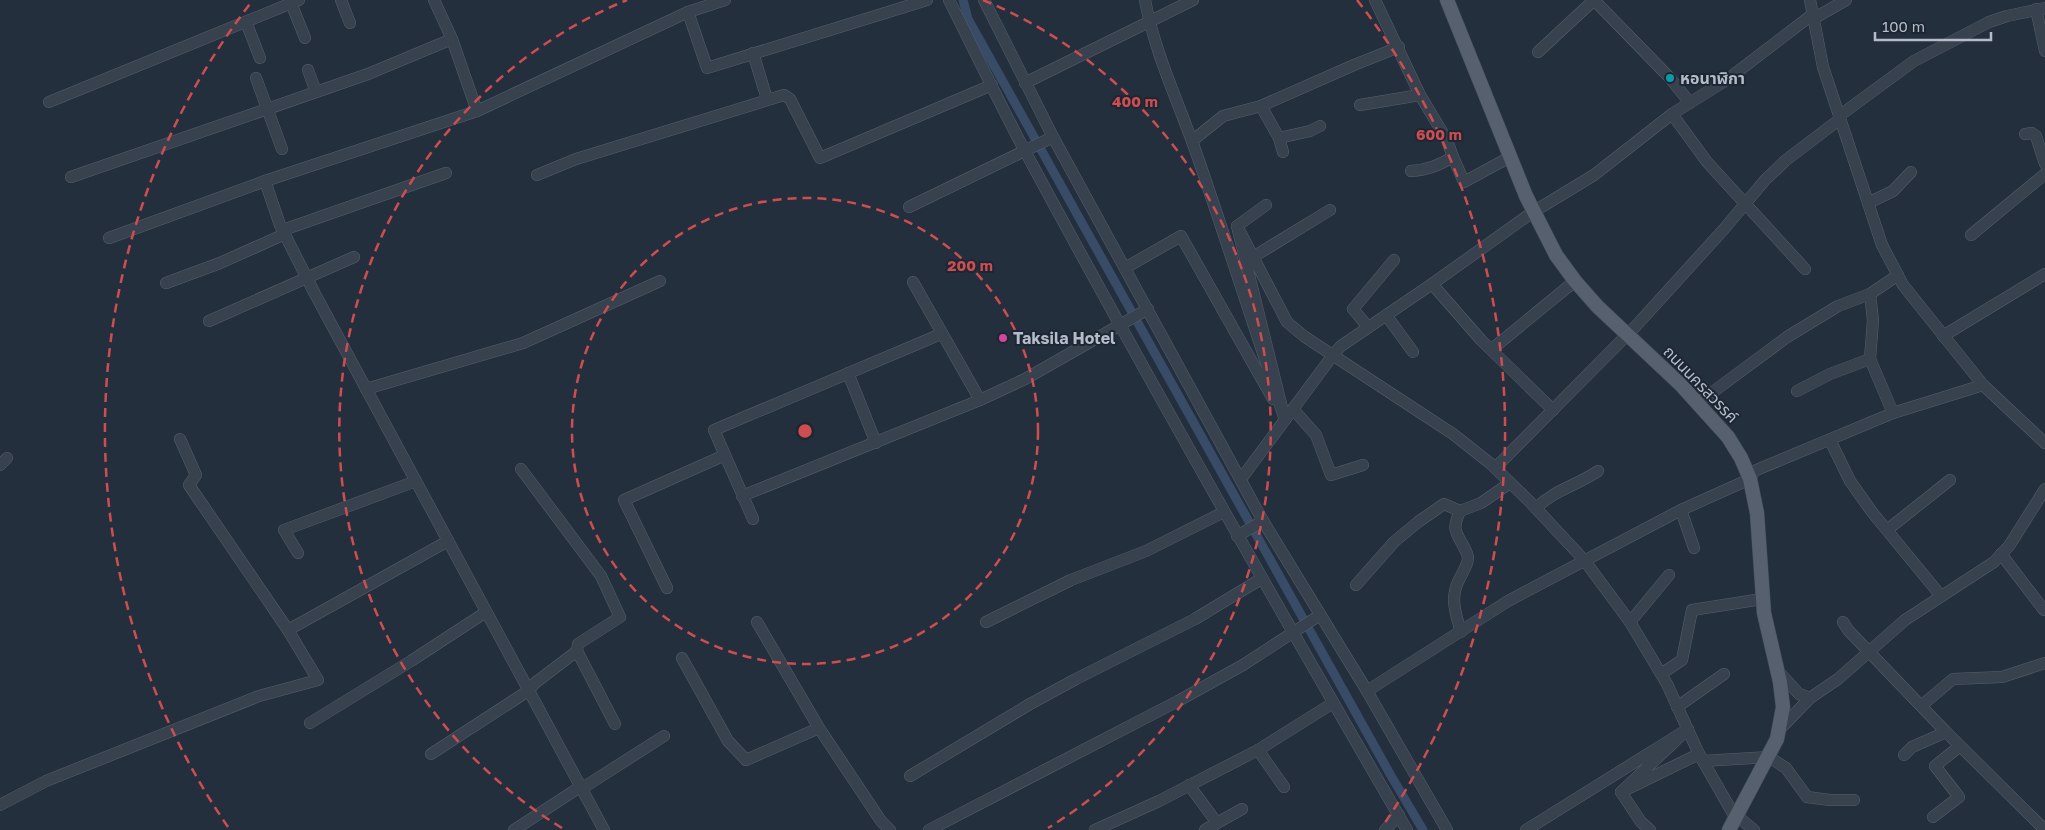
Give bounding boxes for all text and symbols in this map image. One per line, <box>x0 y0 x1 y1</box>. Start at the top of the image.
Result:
scale bar <box>1875 10 1991 42</box>
text: 100 m <box>1882 17 1925 35</box>
place label: หอนาฬิกา <box>1680 68 1745 88</box>
marker: หอนาฬิกา <box>1664 72 1676 84</box>
text: 400 m <box>1112 92 1158 110</box>
text: 600 m <box>1416 125 1462 143</box>
text: 200 m <box>947 256 993 274</box>
place label: Taksila Hotel <box>1013 328 1116 348</box>
marker: Taksila Hotel <box>997 332 1009 344</box>
street label: ถนนนครสวรรค์ <box>1659 341 1743 427</box>
centre of rings <box>796 422 814 440</box>

